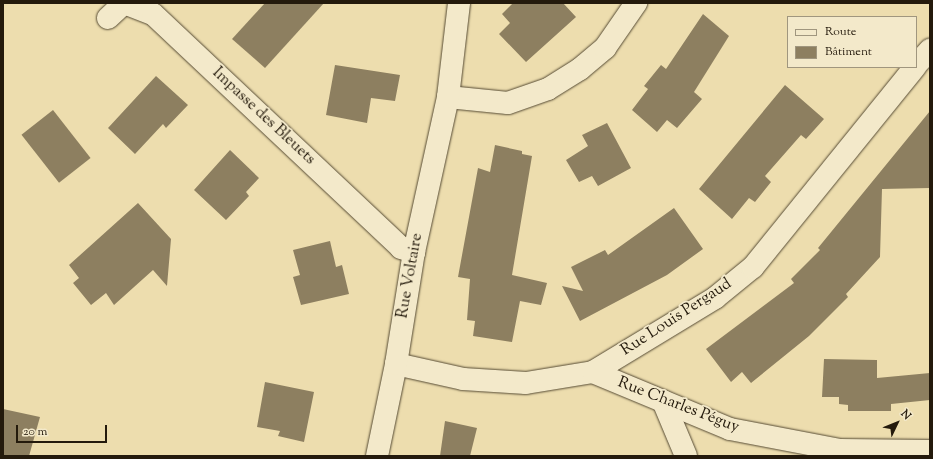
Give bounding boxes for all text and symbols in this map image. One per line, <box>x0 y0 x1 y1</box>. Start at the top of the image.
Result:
legend <box>787 16 917 68</box>
text: Route <box>825 23 856 41</box>
text: Bâtiment <box>825 43 872 61</box>
street label: Impasse des Bleuets <box>207 64 319 170</box>
street label: Rue Voltaire <box>394 232 428 320</box>
street label: Rue Louis Pergaud <box>618 275 736 361</box>
street label: Rue Charles Péguy <box>614 374 742 438</box>
north arrow <box>877 403 917 443</box>
text: N <box>897 406 915 423</box>
scale bar <box>18 417 109 443</box>
text: 20 m <box>23 423 47 441</box>

